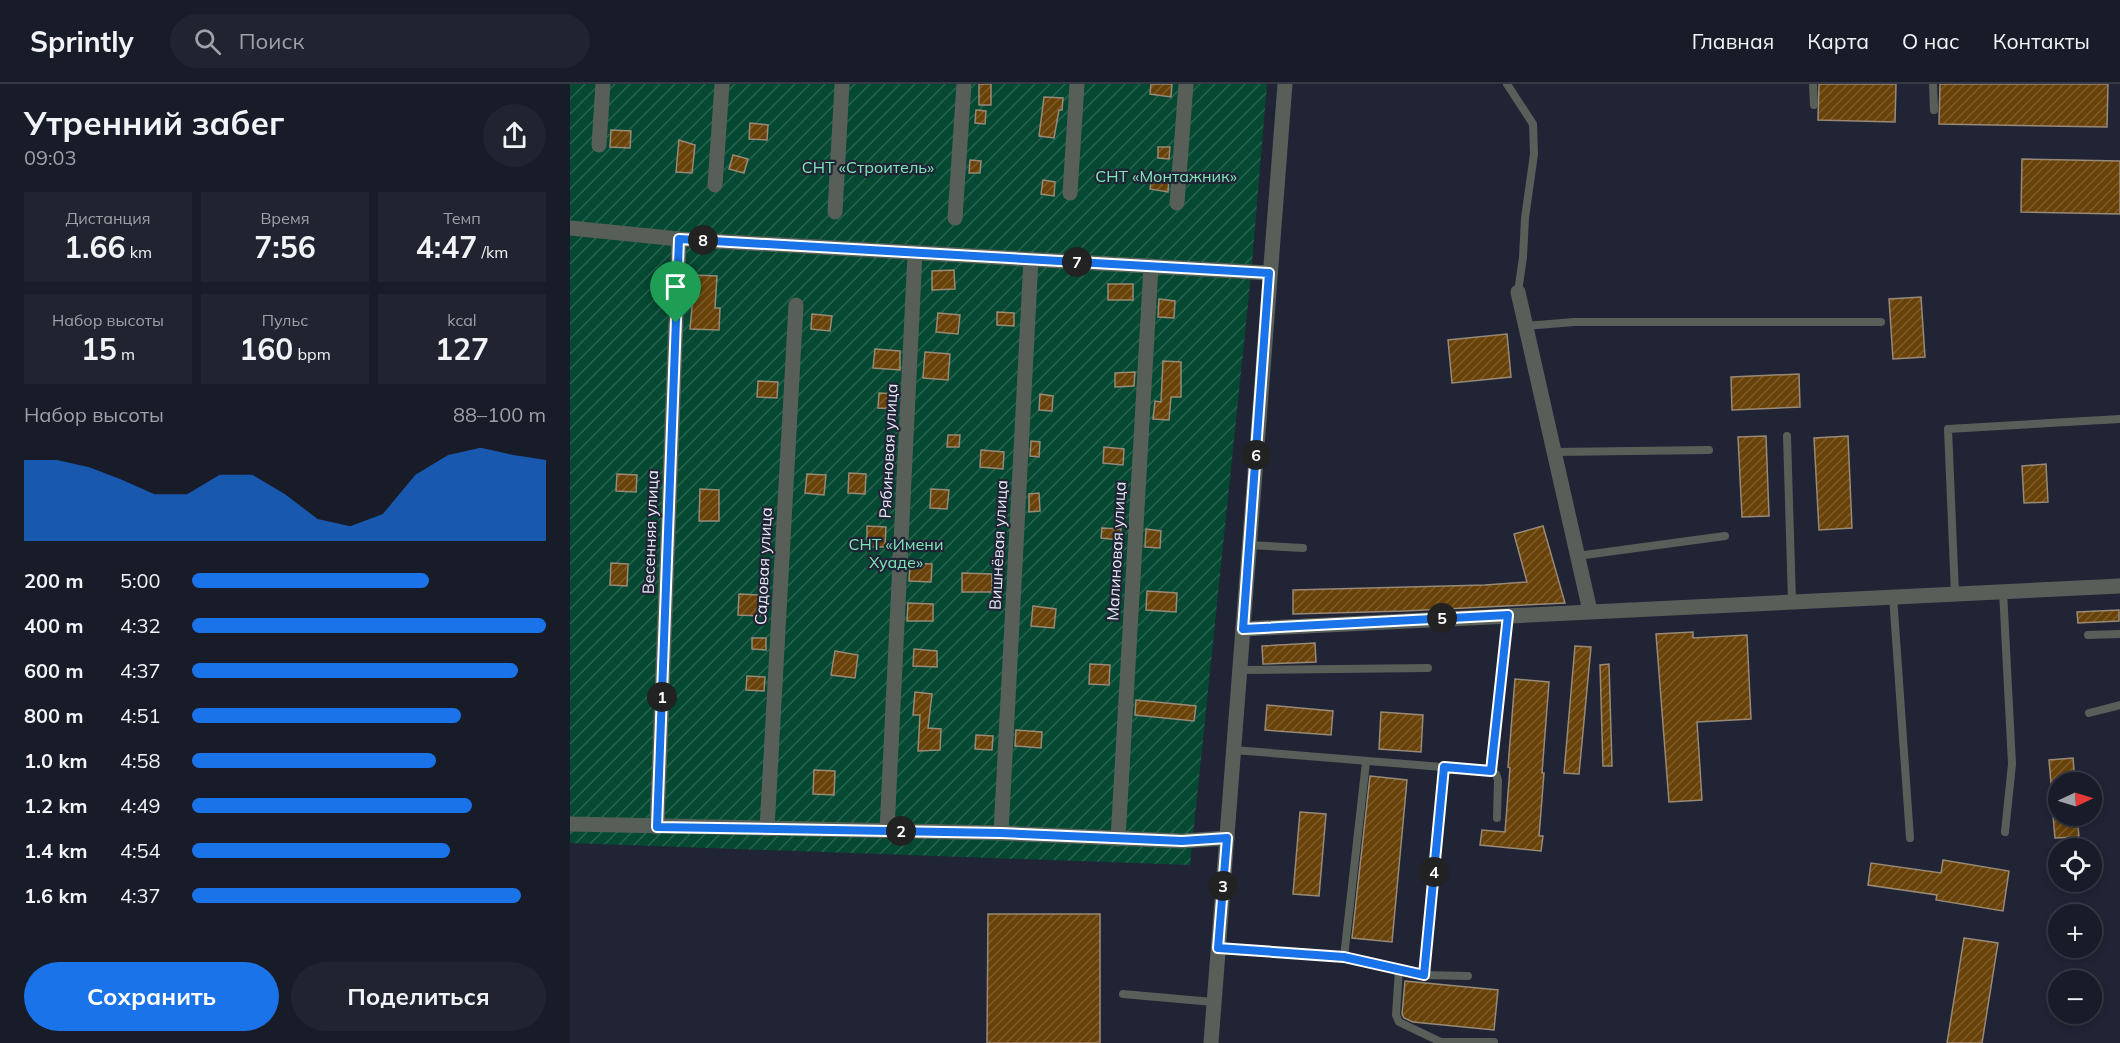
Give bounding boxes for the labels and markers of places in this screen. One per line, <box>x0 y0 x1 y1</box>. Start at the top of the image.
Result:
pin: 8 <box>688 225 718 255</box>
pin: 7 <box>1062 247 1092 277</box>
pin <box>650 261 701 323</box>
pin: 6 <box>1241 440 1271 470</box>
pin: 5 <box>1427 603 1457 633</box>
pin: 1 <box>647 682 677 712</box>
pin: 2 <box>886 816 916 846</box>
pin: 4 <box>1419 857 1449 887</box>
pin: 3 <box>1208 871 1238 901</box>

